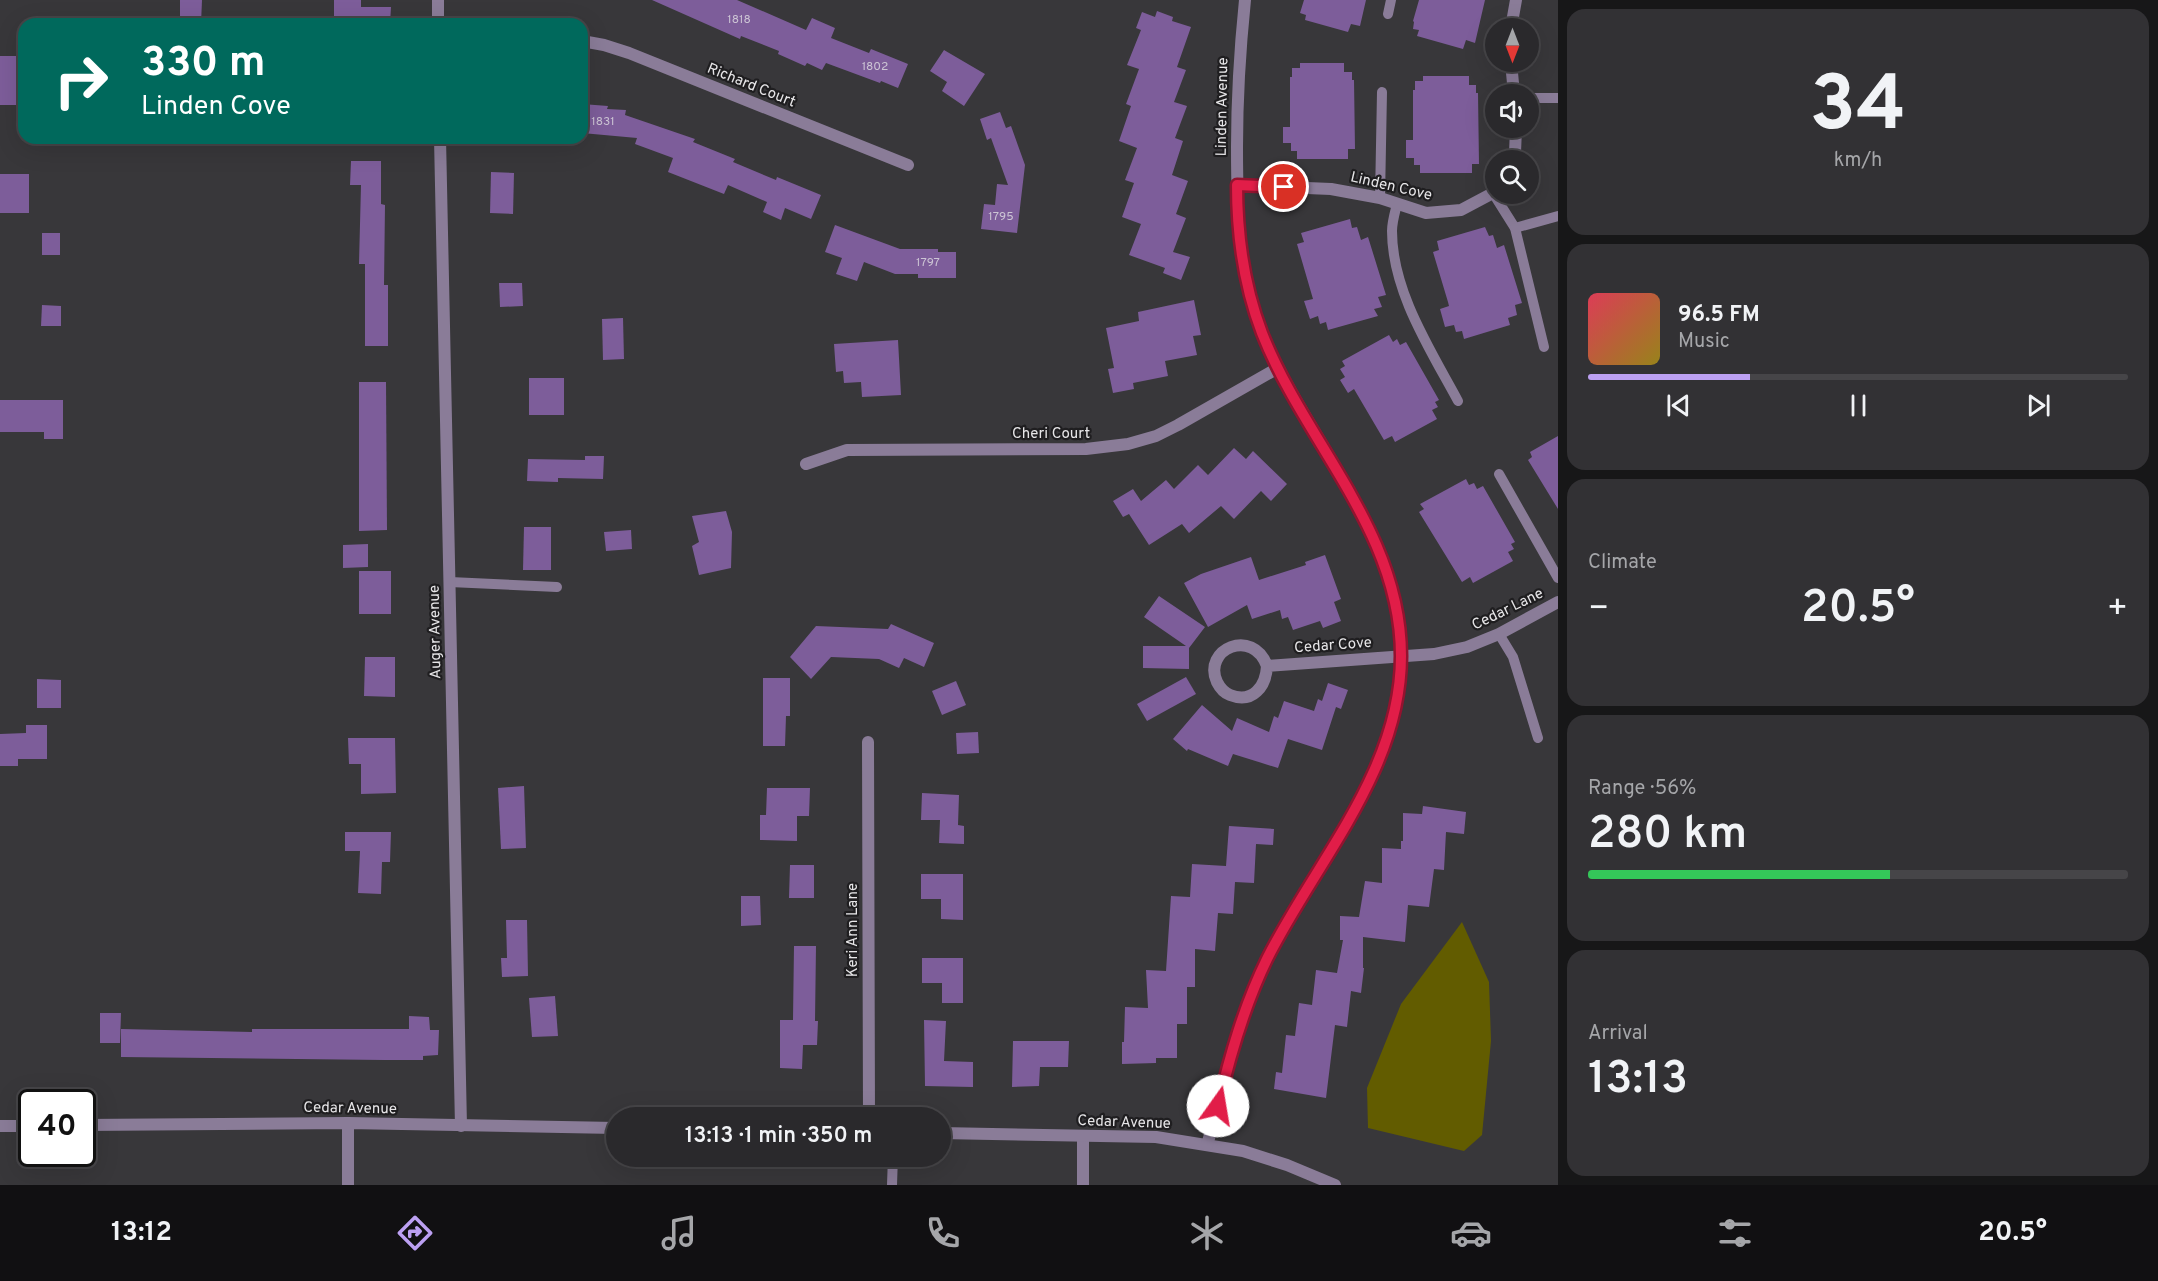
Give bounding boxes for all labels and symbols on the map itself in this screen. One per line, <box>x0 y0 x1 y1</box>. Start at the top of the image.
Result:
house number: 1818 <box>727 12 751 28</box>
north arrow <box>1485 18 1539 72</box>
street label: Linden Avenue <box>1213 57 1233 157</box>
house number: 1802 <box>862 59 888 75</box>
street label: Richard Court <box>704 60 798 112</box>
house number: 1831 <box>591 114 615 130</box>
pin <box>1258 161 1309 212</box>
street label: Linden Cove <box>1348 168 1434 206</box>
house number: 1795 <box>988 209 1014 225</box>
house number: 1797 <box>916 255 940 271</box>
street label: Cheri Court <box>1012 425 1090 444</box>
street label: Auger Avenue <box>426 585 446 679</box>
street label: Cedar Lane <box>1469 585 1547 635</box>
street label: Cedar Cove <box>1294 634 1372 658</box>
street label: Keri Ann Lane <box>844 883 863 977</box>
position arrow <box>1186 1074 1250 1138</box>
speed limit sign: 40 <box>18 1089 96 1167</box>
street label: Cedar Avenue <box>303 1099 397 1119</box>
street label: Cedar Avenue <box>1077 1112 1171 1134</box>

